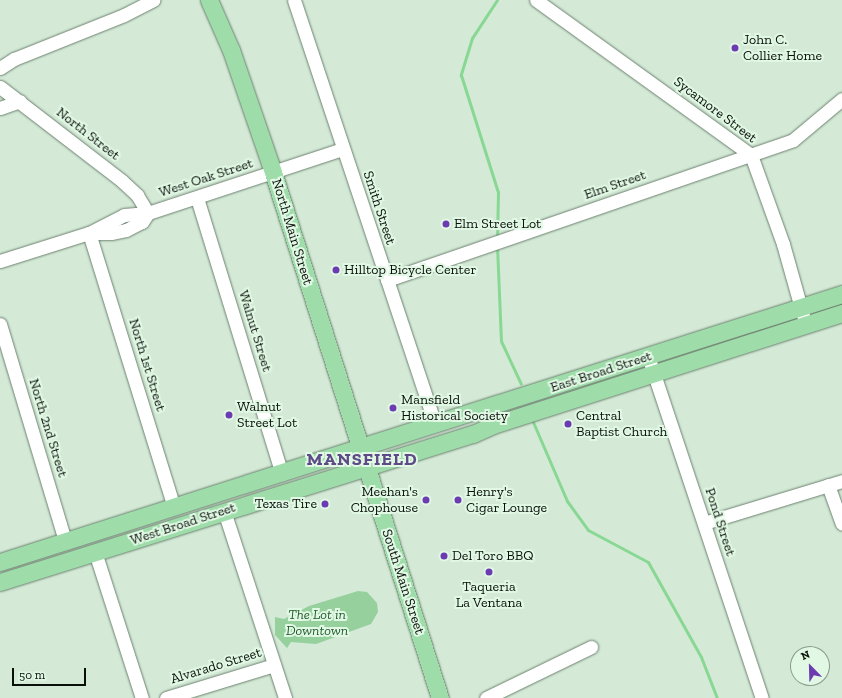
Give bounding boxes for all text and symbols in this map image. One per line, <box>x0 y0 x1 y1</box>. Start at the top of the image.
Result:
place label: John C. Collier Home <box>743 32 822 64</box>
marker: John C. Collier Home <box>730 43 740 53</box>
street label: Sycamore Street <box>670 73 760 147</box>
street label: North Street <box>53 104 123 164</box>
street label: West Oak Street <box>157 155 255 201</box>
street label: Elm Street <box>582 167 648 203</box>
street label: Smith Street <box>359 169 399 247</box>
street label: North Main Street <box>268 177 316 287</box>
place label: Elm Street Lot <box>454 216 541 232</box>
marker: Elm Street Lot <box>441 219 451 229</box>
place label: Hilltop Bicycle Center <box>344 262 476 278</box>
marker: Hilltop Bicycle Center <box>331 265 341 275</box>
street label: Walnut Street <box>235 288 275 374</box>
street label: North 1st Street <box>125 317 169 413</box>
street label: East Broad Street <box>548 348 654 396</box>
street label: North 2nd Street <box>25 377 71 479</box>
place label: Mansfield Historical Society <box>401 392 508 424</box>
place label: Walnut Street Lot <box>237 399 297 432</box>
marker: Mansfield Historical Society <box>388 403 398 413</box>
place label: Central Baptist Church <box>576 408 667 440</box>
marker: Walnut Street Lot <box>224 410 234 420</box>
marker: Central Baptist Church <box>563 419 573 429</box>
district label: MANSFIELD <box>306 448 418 470</box>
place label: Meehan's Chophouse <box>351 484 418 516</box>
place label: Henry's Cigar Lounge <box>466 484 547 516</box>
street label: Pond Street <box>701 486 739 558</box>
marker: Meehan's Chophouse <box>421 495 431 505</box>
marker: Henry's Cigar Lounge <box>453 495 463 505</box>
place label: Texas Tire <box>254 496 317 512</box>
street label: West Broad Street <box>128 499 238 549</box>
marker: Texas Tire <box>320 499 330 509</box>
street label: South Main Street <box>378 527 428 637</box>
place label: Del Toro BBQ <box>452 548 534 564</box>
marker: Del Toro BBQ <box>439 551 449 561</box>
marker: Taqueria La Ventana <box>484 567 494 577</box>
place label: Taqueria La Ventana <box>455 579 523 612</box>
park label: The Lot in Downtown <box>286 607 348 640</box>
street label: Alvarado Street <box>169 644 263 688</box>
north arrow <box>790 646 830 686</box>
text: N <box>799 648 812 663</box>
scale bar <box>14 660 88 686</box>
text: 50 m <box>19 668 45 682</box>

